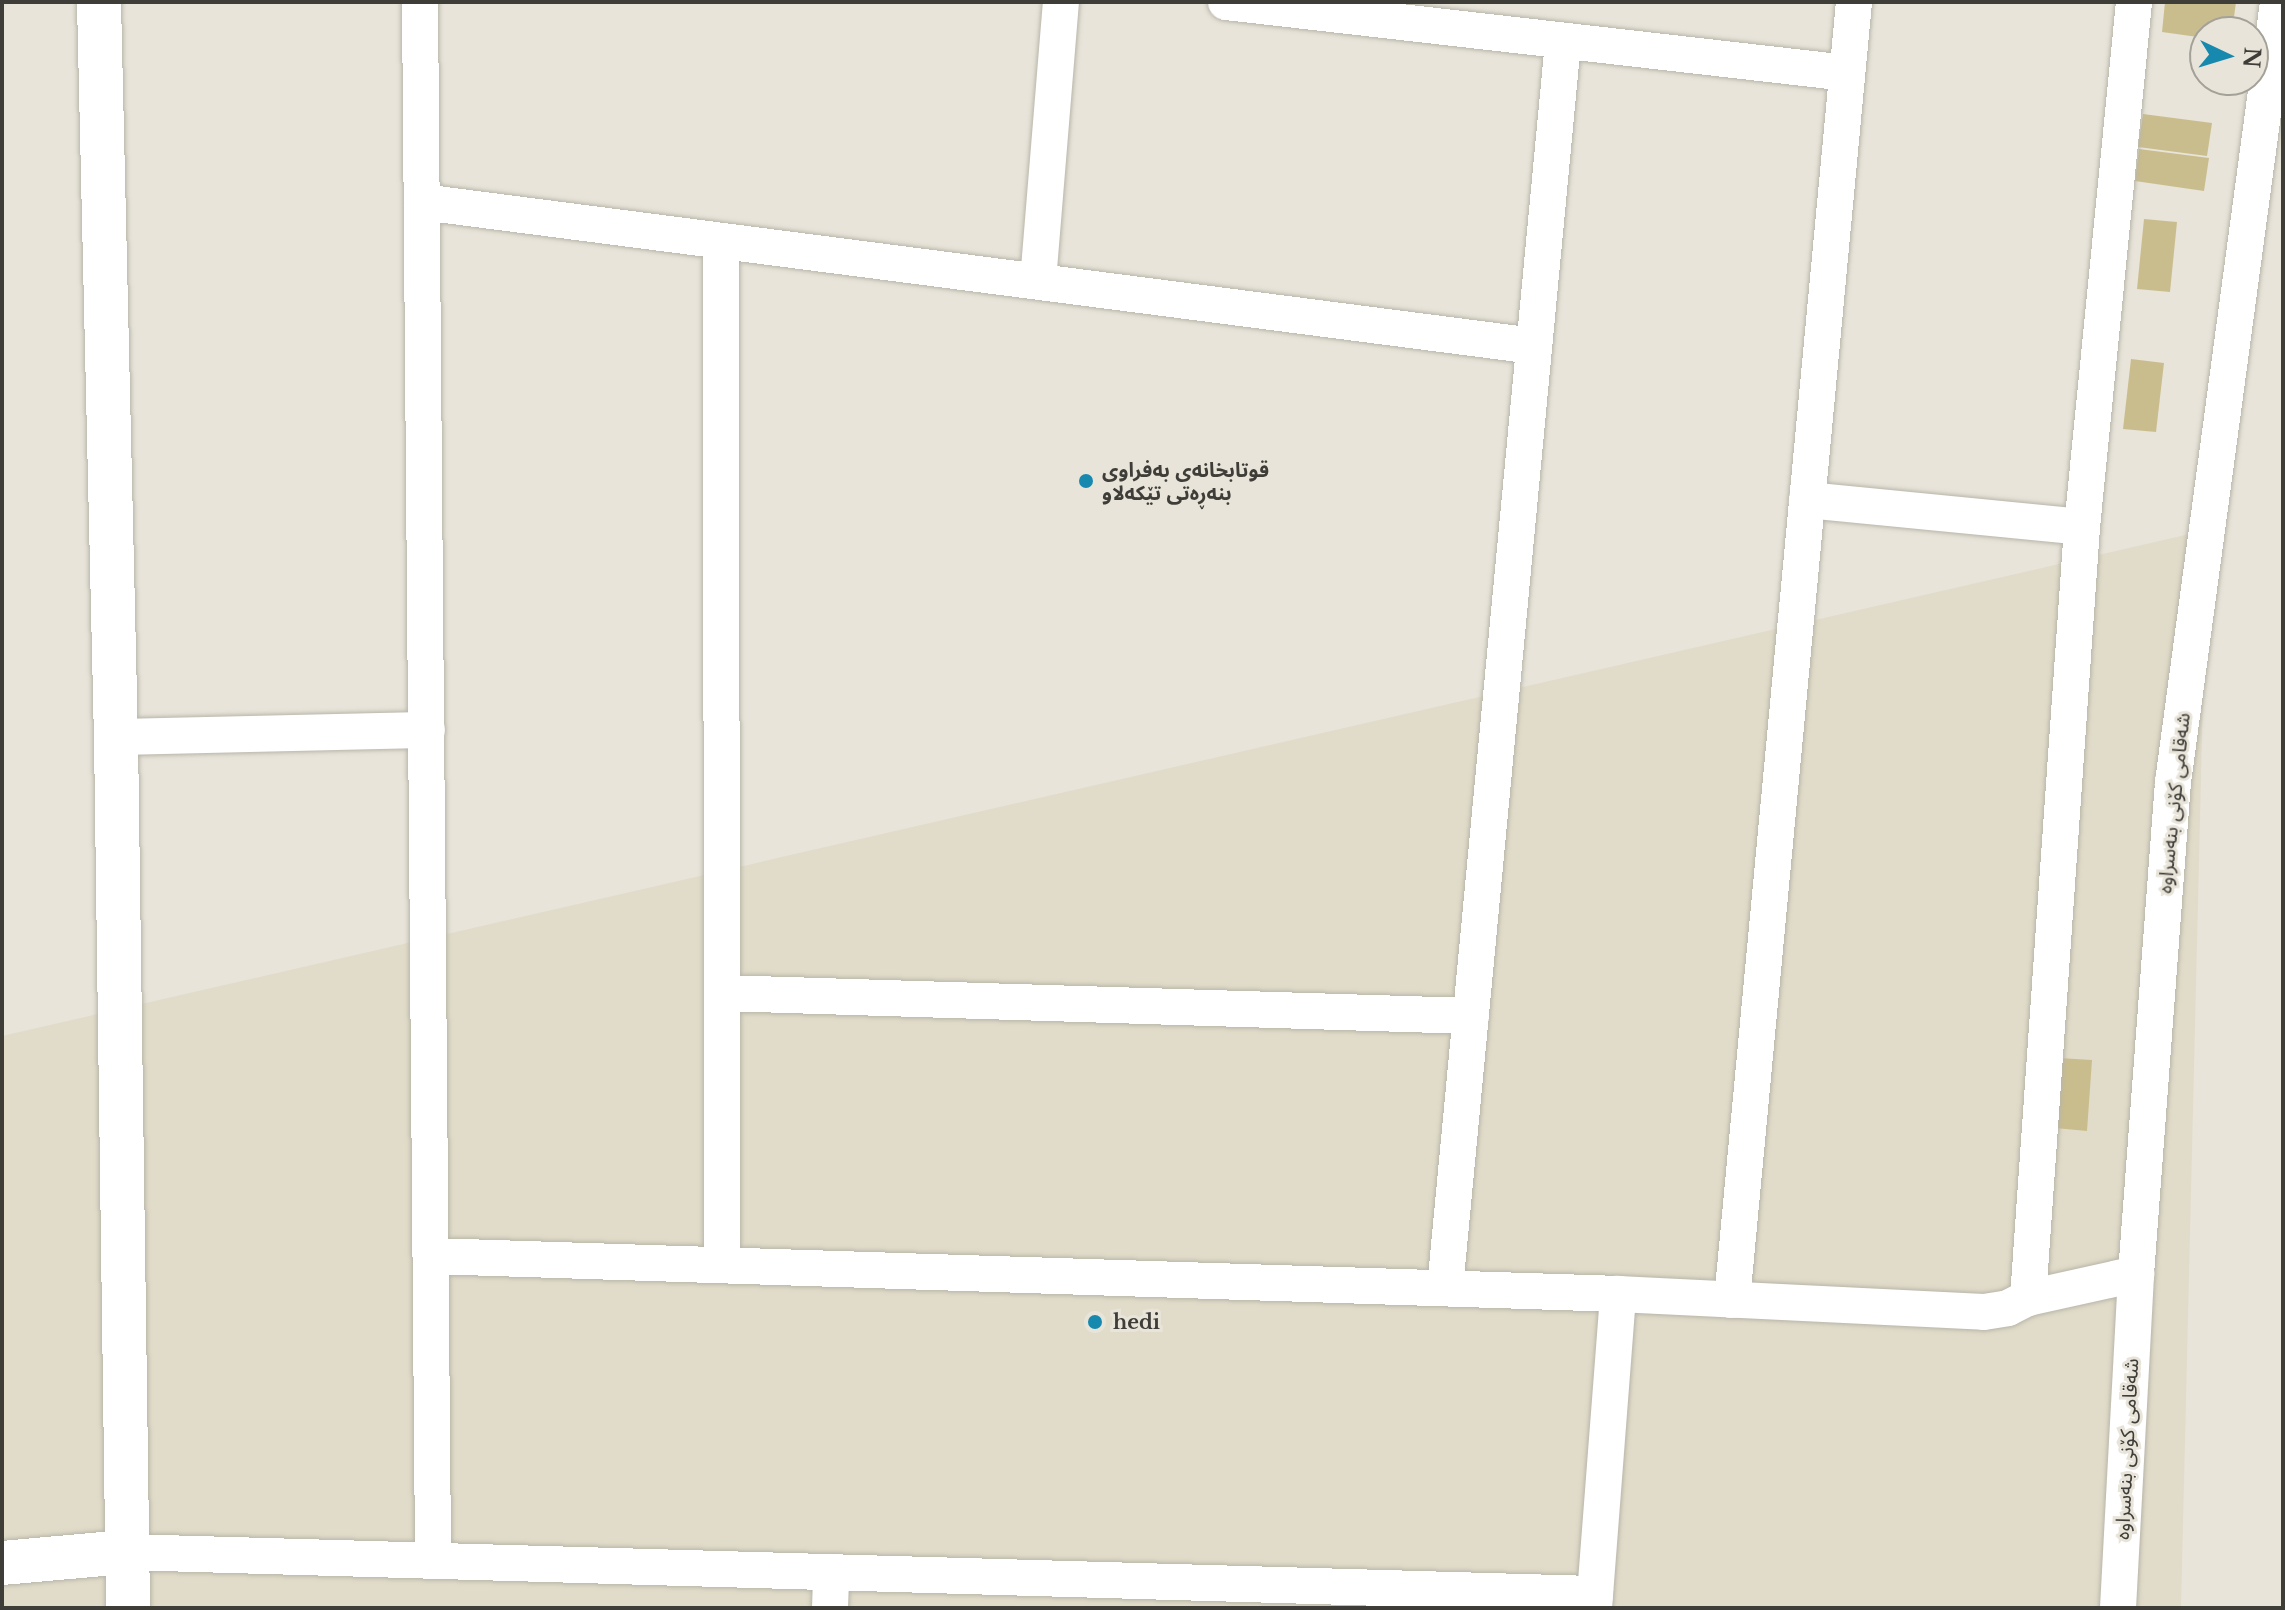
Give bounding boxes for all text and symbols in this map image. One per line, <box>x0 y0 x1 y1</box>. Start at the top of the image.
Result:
north arrow <box>2189 16 2269 96</box>
text: N <box>2237 46 2266 69</box>
place label: قوتابخانەی بەفراوی بنەڕەتی تێکەلاو <box>1102 458 1269 505</box>
marker: قوتابخانەی بەفراوی بنەڕەتی تێکەلاو <box>1077 472 1095 490</box>
street label: شەقامی کۆنی بنەسراوە <box>2153 711 2195 895</box>
place label: hedi <box>1113 1310 1160 1334</box>
marker: hedi <box>1084 1311 1106 1333</box>
street label: شەقامی کۆنی بنەسراوە <box>2110 1358 2144 1540</box>

